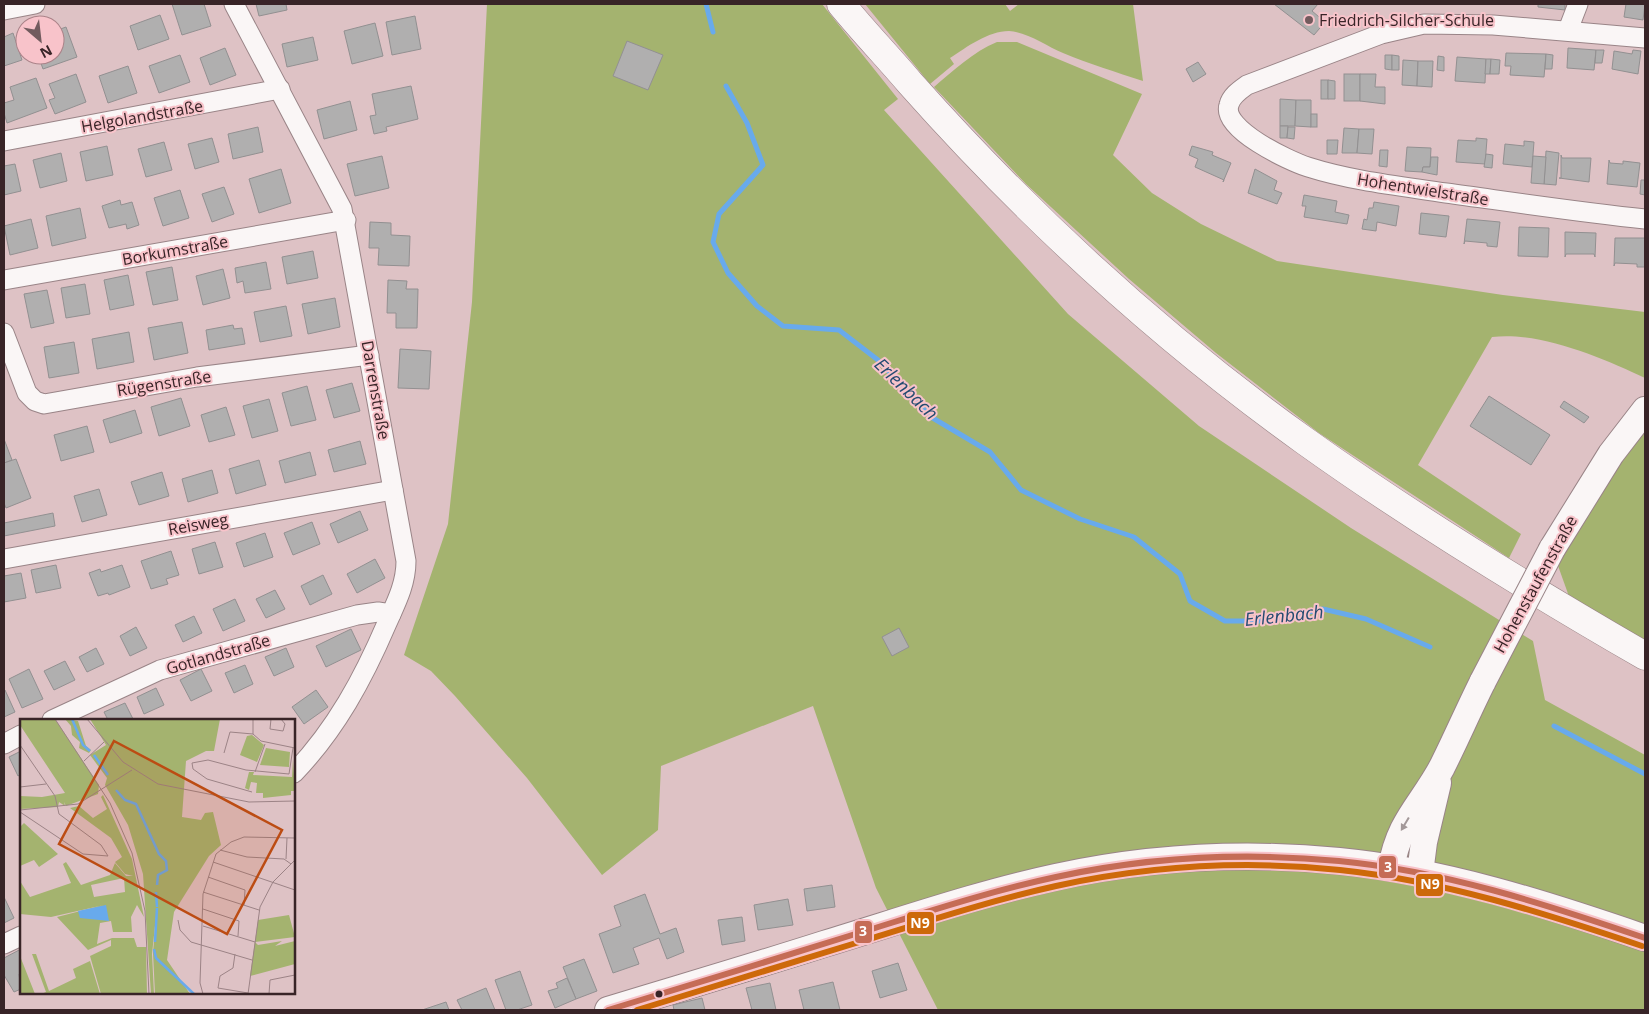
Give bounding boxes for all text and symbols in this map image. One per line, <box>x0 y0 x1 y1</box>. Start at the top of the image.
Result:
place label: Friedrich-Silcher-Schule <box>1319 9 1494 31</box>
marker: Friedrich-Silcher-Schule <box>1303 14 1315 26</box>
north arrow <box>15 15 65 65</box>
text: N <box>37 41 56 63</box>
street label: Helgolandstraße <box>79 94 205 138</box>
street label: Hohentwielstraße <box>1356 168 1490 210</box>
street label: Borkumstraße <box>120 230 230 270</box>
street label: Darrenstraße <box>356 339 396 441</box>
water label: Erlenbach <box>870 352 944 424</box>
street label: Rügenstraße <box>115 365 213 401</box>
street label: Reisweg <box>166 508 230 540</box>
street label: Hohenstaufenstraße <box>1488 511 1582 657</box>
water label: Erlenbach <box>1243 599 1325 631</box>
street label: Gotlandstraße <box>163 629 273 679</box>
inset map <box>20 719 295 994</box>
one-way arrow <box>1401 817 1410 830</box>
line badge: 3 <box>1378 855 1397 879</box>
text: 3 <box>1384 857 1392 876</box>
line badge: N9 <box>1415 873 1444 897</box>
text: N9 <box>1420 874 1440 893</box>
line badge: N9 <box>906 911 935 935</box>
text: N9 <box>910 913 930 932</box>
line badge: 3 <box>854 920 873 944</box>
text: 3 <box>859 921 867 940</box>
unlabelled marker <box>654 989 664 999</box>

